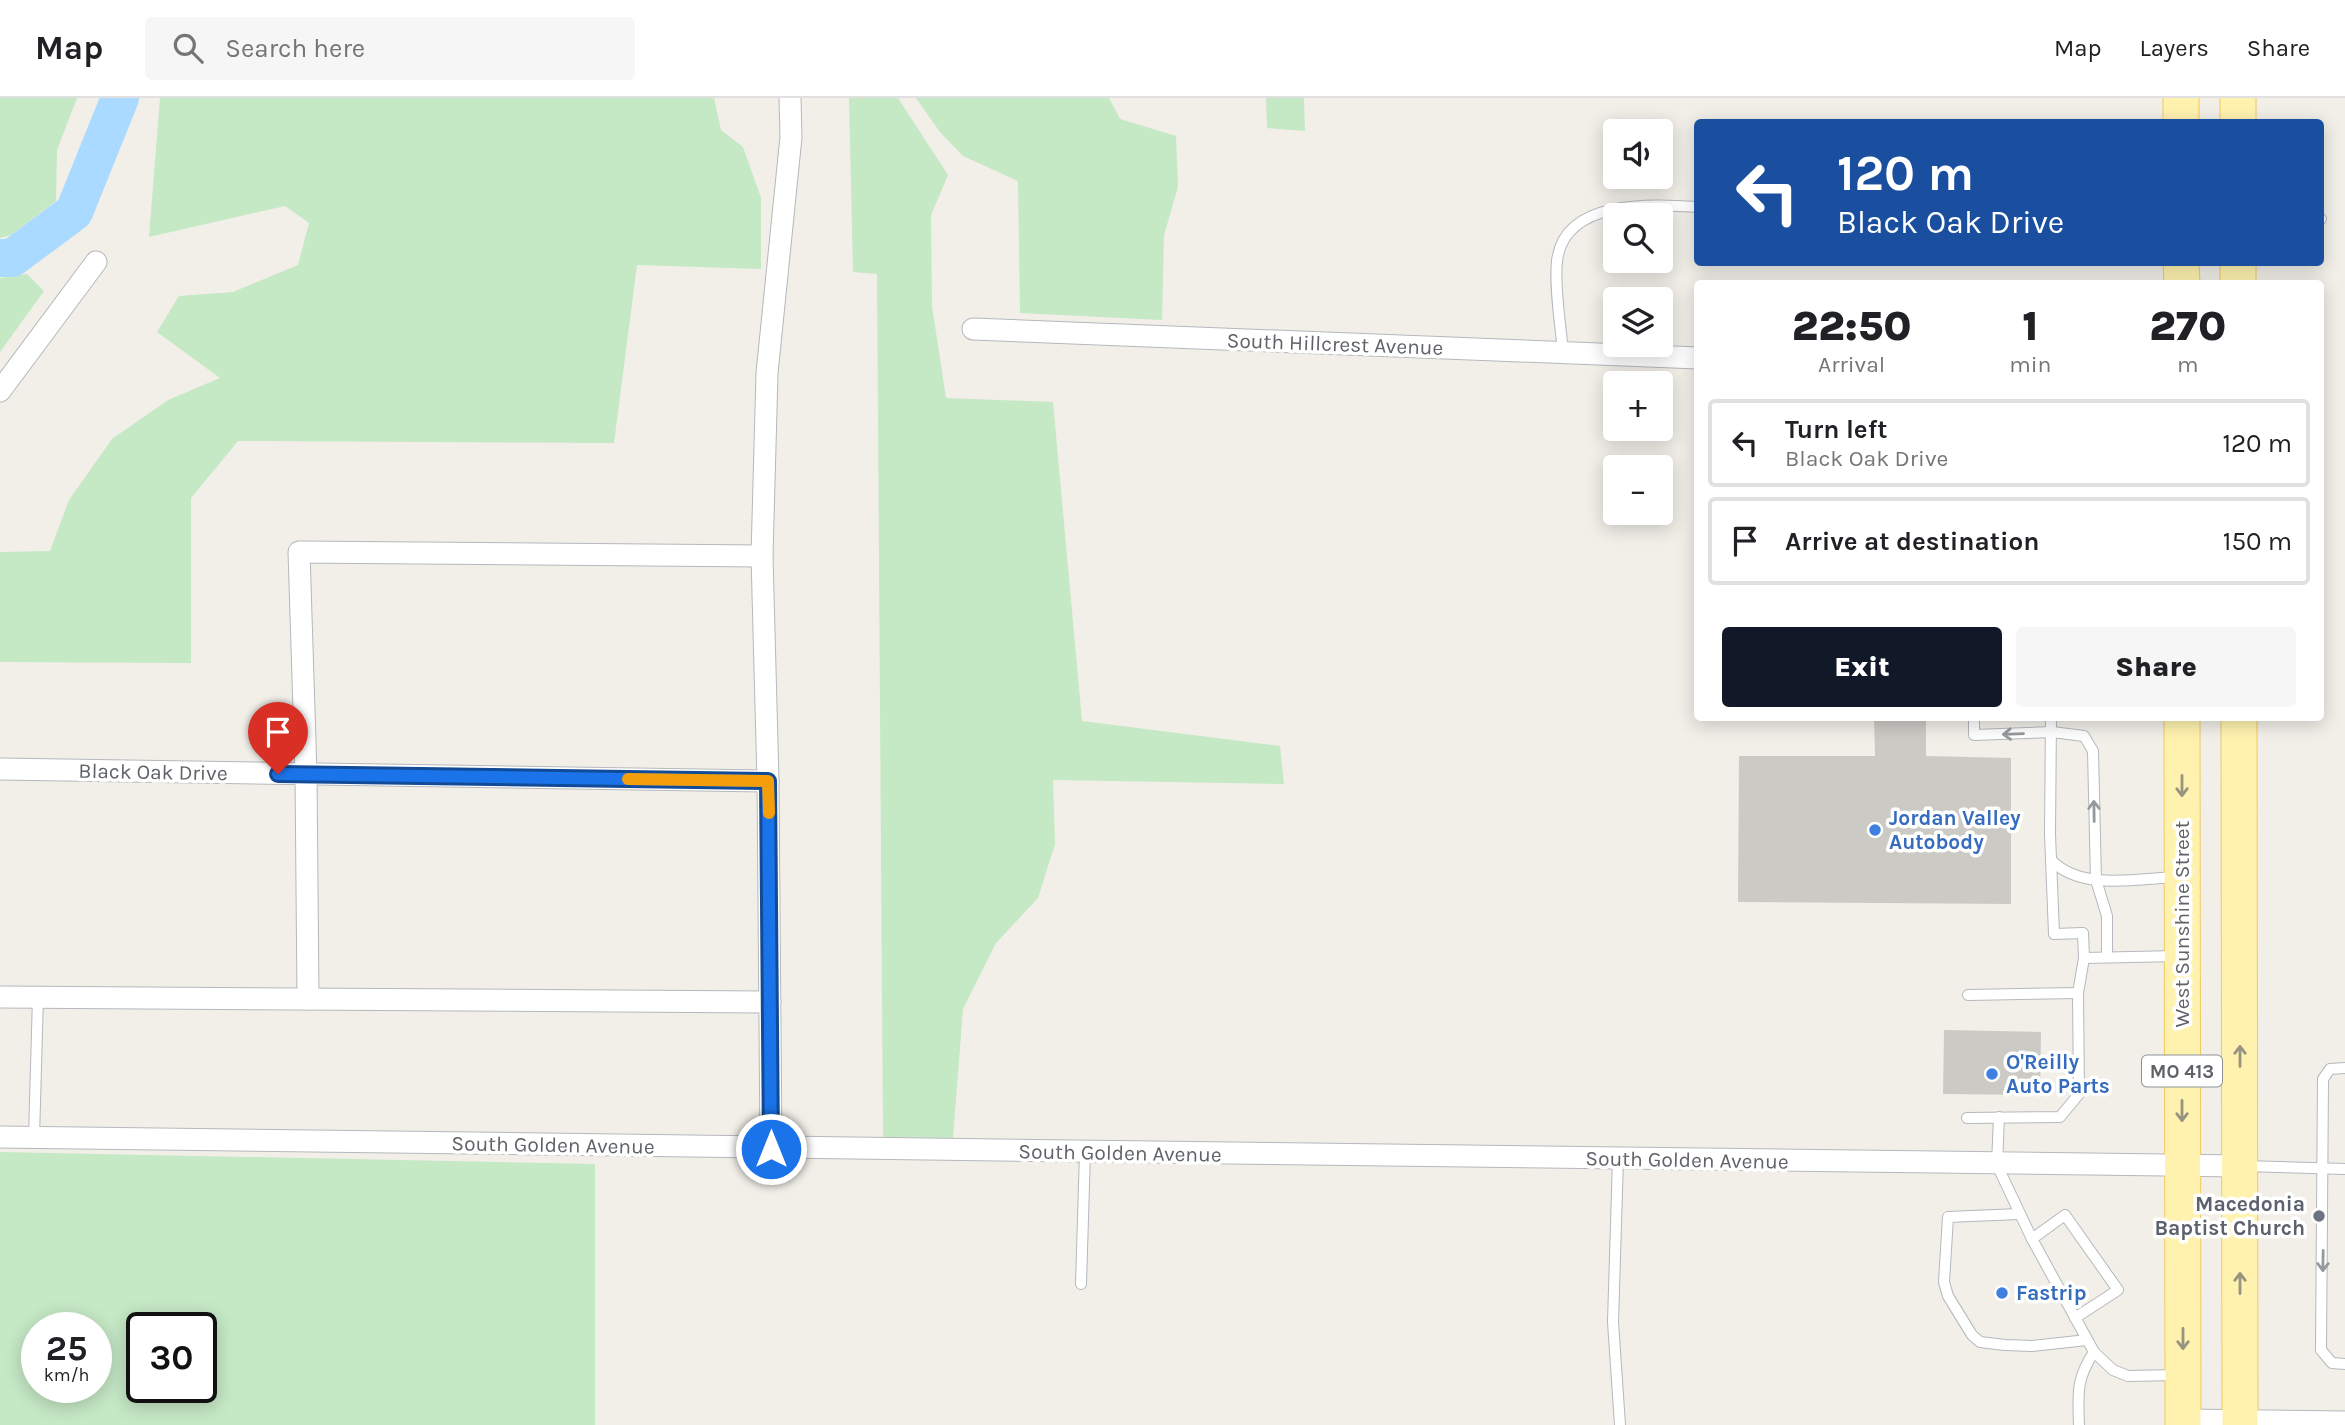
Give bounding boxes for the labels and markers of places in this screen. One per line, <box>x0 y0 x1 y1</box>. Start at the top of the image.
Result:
pin <box>248 702 308 774</box>
place label: Jordan Valley Autobody <box>1889 806 2021 854</box>
marker: Jordan Valley Autobody <box>1867 822 1883 838</box>
place label: O'Reilly Auto Parts <box>2006 1050 2110 1098</box>
marker: O'Reilly Auto Parts <box>1984 1066 2000 1082</box>
place label: Macedonia Baptist Church <box>2154 1192 2305 1240</box>
marker: Macedonia Baptist Church <box>2311 1208 2327 1224</box>
place label: Fastrip <box>2016 1281 2087 1305</box>
marker: Fastrip <box>1994 1285 2010 1301</box>

